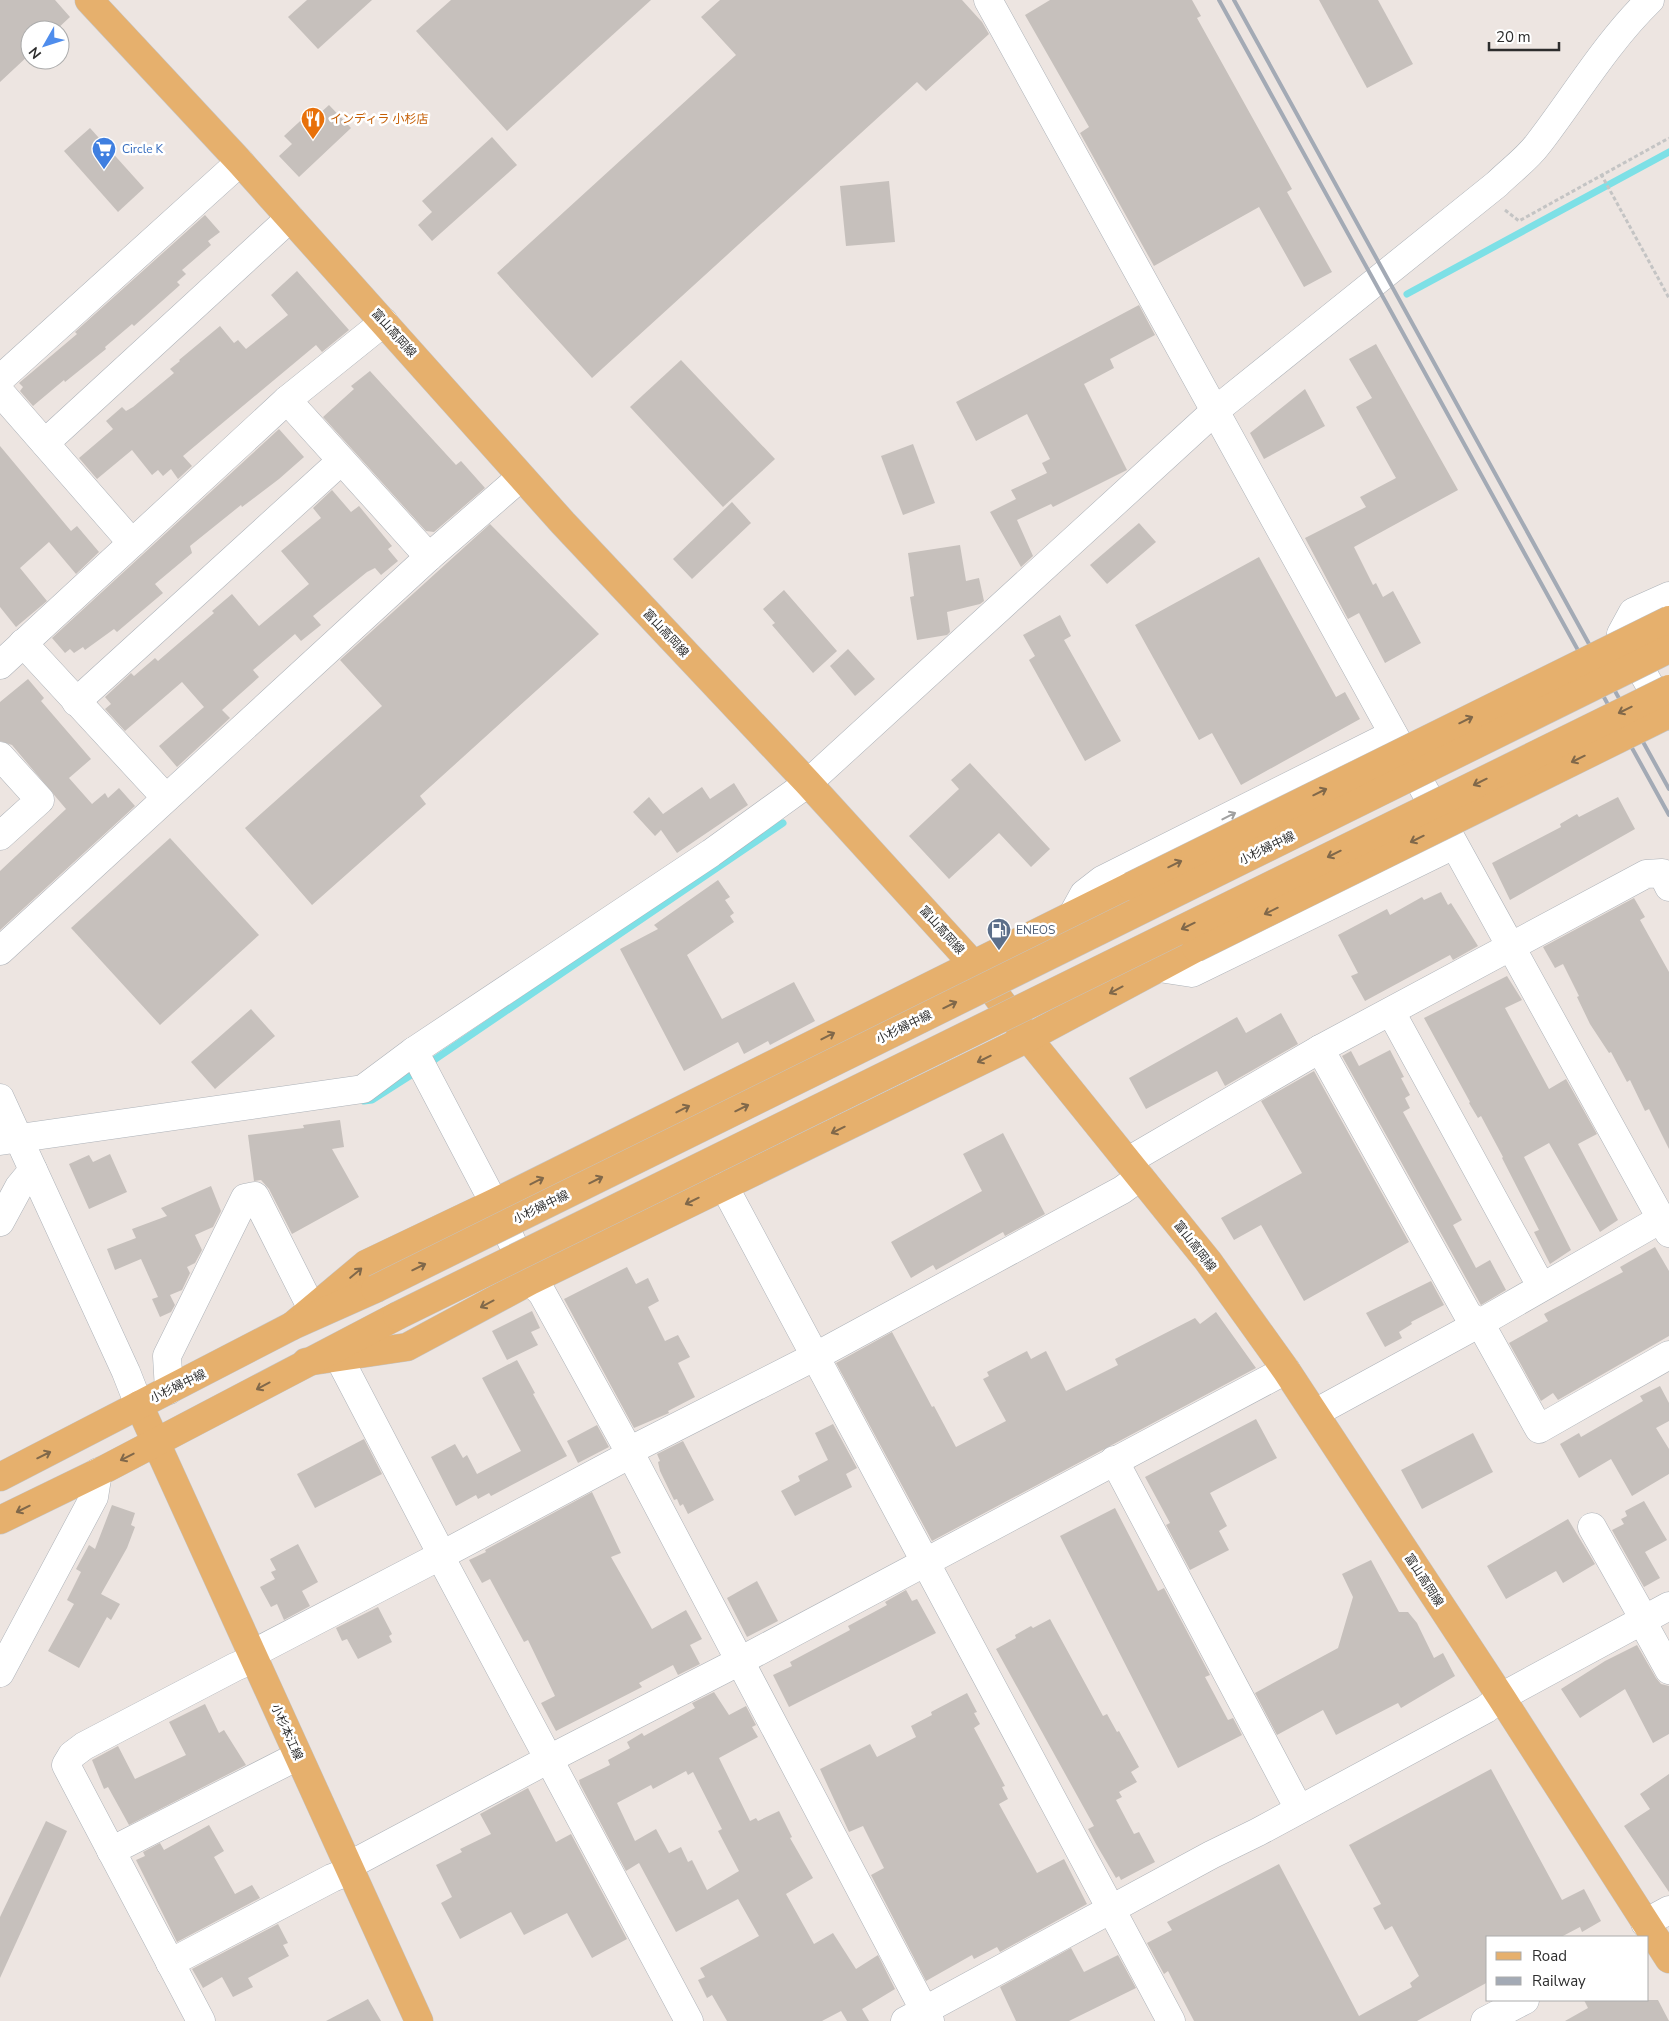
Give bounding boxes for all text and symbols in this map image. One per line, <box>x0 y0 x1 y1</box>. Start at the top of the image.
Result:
north arrow <box>20 20 70 70</box>
scale bar <box>1489 20 1559 52</box>
text: 20 m <box>1496 27 1531 47</box>
text: N <box>25 43 46 63</box>
restaurant icon: インディラ 小杉店 <box>300 106 326 140</box>
place label: インディラ 小杉店 <box>330 111 428 127</box>
supermarket icon: Circle K <box>91 136 117 170</box>
place label: Circle K <box>122 141 164 157</box>
street label: 富山高岡線 <box>368 305 420 361</box>
street label: 富山高岡線 <box>640 606 692 660</box>
one-way arrow <box>1618 706 1633 716</box>
one-way arrow <box>1458 715 1473 724</box>
one-way arrow <box>1571 755 1586 764</box>
one-way arrow <box>1472 777 1487 787</box>
one-way arrow <box>1312 787 1327 796</box>
one-way arrow <box>1222 811 1237 821</box>
street label: 小杉婦中線 <box>1237 828 1297 868</box>
one-way arrow <box>1410 835 1425 844</box>
one-way arrow <box>1327 850 1342 859</box>
one-way arrow <box>1167 859 1182 868</box>
street label: 富山高岡線 <box>916 902 968 958</box>
one-way arrow <box>1264 907 1279 916</box>
fuel station icon: ENEOS <box>986 917 1012 951</box>
place label: ENEOS <box>1016 922 1055 938</box>
one-way arrow <box>1181 922 1196 931</box>
one-way arrow <box>1110 986 1124 996</box>
one-way arrow <box>942 1000 957 1009</box>
street label: 小杉婦中線 <box>874 1007 934 1047</box>
one-way arrow <box>820 1031 835 1040</box>
one-way arrow <box>977 1055 992 1064</box>
one-way arrow <box>675 1103 690 1113</box>
one-way arrow <box>734 1103 749 1112</box>
one-way arrow <box>830 1125 845 1135</box>
one-way arrow <box>588 1175 603 1184</box>
one-way arrow <box>529 1176 544 1185</box>
street label: 小杉婦中線 <box>511 1187 571 1227</box>
one-way arrow <box>684 1197 699 1207</box>
street label: 富山高岡線 <box>1170 1217 1220 1275</box>
one-way arrow <box>411 1262 426 1272</box>
one-way arrow <box>349 1267 362 1278</box>
one-way arrow <box>480 1299 495 1309</box>
street label: 小杉婦中線 <box>148 1366 208 1406</box>
one-way arrow <box>256 1381 270 1391</box>
one-way arrow <box>36 1450 51 1459</box>
one-way arrow <box>120 1453 135 1462</box>
one-way arrow <box>16 1505 31 1514</box>
street label: 富山高岡線 <box>1401 1550 1447 1610</box>
street label: 小杉本江線 <box>267 1701 307 1763</box>
legend <box>1486 1936 1649 2001</box>
text: Road <box>1532 1946 1567 1966</box>
text: Railway <box>1532 1971 1586 1991</box>

